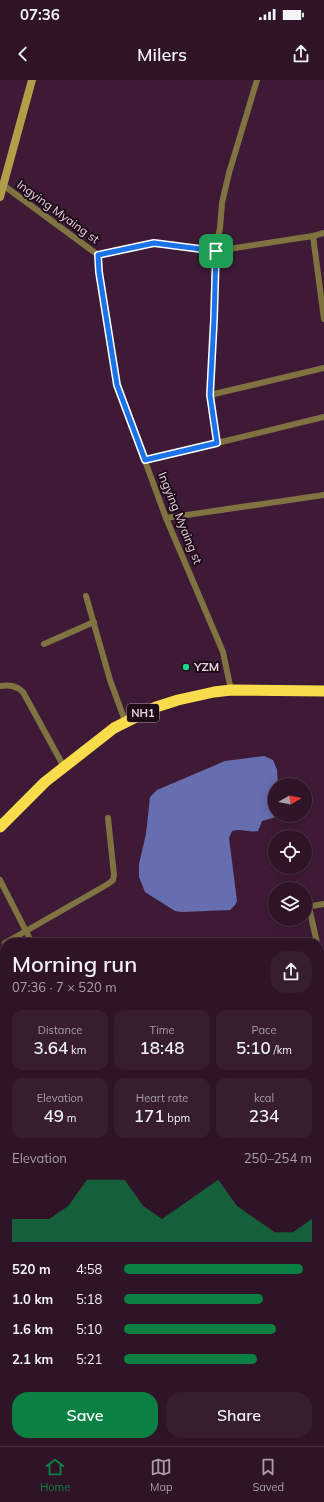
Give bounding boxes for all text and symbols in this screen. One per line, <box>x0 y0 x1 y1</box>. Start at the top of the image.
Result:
text: 07:36 <box>20 5 60 24</box>
icon: back <box>12 43 34 65</box>
text: Milers <box>137 43 187 66</box>
icon: share <box>290 43 312 65</box>
street label: Ingying Myaing st <box>14 177 102 246</box>
pin <box>199 234 233 268</box>
icon: arrive <box>205 240 227 262</box>
street label: Ingying Myaing st <box>155 470 206 566</box>
place label: YZM <box>193 659 219 674</box>
marker: YZM <box>181 662 191 672</box>
road number: NH1 <box>127 704 159 722</box>
north arrow <box>268 778 312 822</box>
map controls <box>268 778 312 926</box>
button: locate <box>268 830 312 874</box>
button: layers <box>268 882 312 926</box>
text: Morning run <box>12 950 137 978</box>
button: share <box>270 951 312 993</box>
text: 07:36 · 7 × 520 m <box>12 979 117 995</box>
text: Distance <box>38 1023 82 1037</box>
text: Time <box>150 1023 174 1037</box>
text: Pace <box>252 1023 276 1037</box>
text: 3.64 <box>34 1037 68 1058</box>
text: 18:48 <box>140 1037 184 1058</box>
text: 5:10 <box>236 1037 271 1058</box>
text: km <box>68 1043 86 1057</box>
text: /km <box>271 1043 292 1057</box>
text: Elevation <box>37 1091 83 1105</box>
text: Heart rate <box>136 1091 188 1105</box>
text: kcal <box>254 1091 274 1105</box>
text: 49 <box>44 1105 64 1126</box>
text: 171 <box>134 1105 164 1126</box>
text: 234 <box>249 1105 279 1126</box>
text: m <box>64 1111 76 1125</box>
text: bpm <box>164 1111 190 1125</box>
text: Elevation <box>12 1150 67 1166</box>
text: 250–254 m <box>244 1150 312 1166</box>
text: 520 m <box>12 1261 51 1277</box>
text: 4:58 <box>76 1261 102 1277</box>
text: 1.0 km <box>12 1291 53 1307</box>
text: 5:18 <box>76 1291 102 1307</box>
text: 1.6 km <box>12 1321 53 1337</box>
text: 5:10 <box>76 1321 102 1337</box>
text: 2.1 km <box>12 1351 53 1367</box>
text: 5:21 <box>76 1351 102 1367</box>
button: Save <box>12 1392 158 1438</box>
button: Share <box>166 1392 312 1438</box>
tab: Home <box>40 1456 70 1494</box>
tab: Map <box>150 1456 173 1494</box>
tab: Saved <box>252 1456 284 1494</box>

